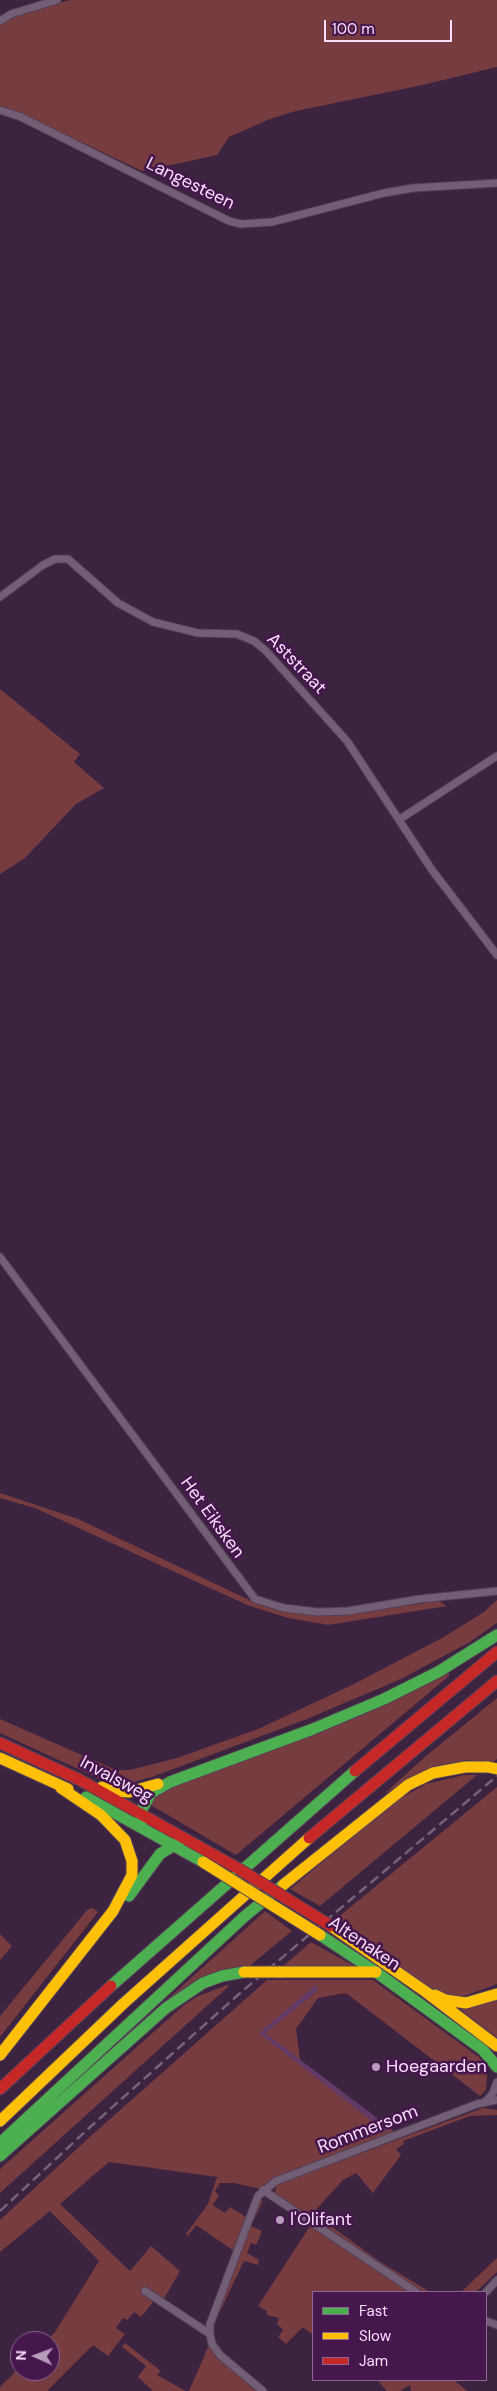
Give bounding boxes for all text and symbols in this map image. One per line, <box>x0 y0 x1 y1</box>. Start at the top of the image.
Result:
scale bar <box>327 10 454 42</box>
text: 100 m <box>332 19 375 39</box>
street label: Langesteen <box>142 153 238 215</box>
street label: Aststraat <box>262 629 330 699</box>
street label: Het Eiksken <box>175 1473 249 1563</box>
street label: Invalsweg <box>76 1752 156 1808</box>
street label: Altenaken <box>324 1912 404 1976</box>
place label: Hoegaarden <box>386 2056 487 2078</box>
marker: Hoegaarden <box>370 2061 382 2073</box>
street label: Rommersom <box>315 2101 421 2159</box>
place label: l'Olifant <box>290 2209 352 2231</box>
marker: l'Olifant <box>274 2214 286 2226</box>
legend <box>312 2291 487 2381</box>
text: Fast <box>359 2301 388 2321</box>
text: Slow <box>359 2326 391 2346</box>
north arrow <box>10 2331 60 2381</box>
text: N <box>12 2350 30 2361</box>
text: Jam <box>359 2351 388 2371</box>

